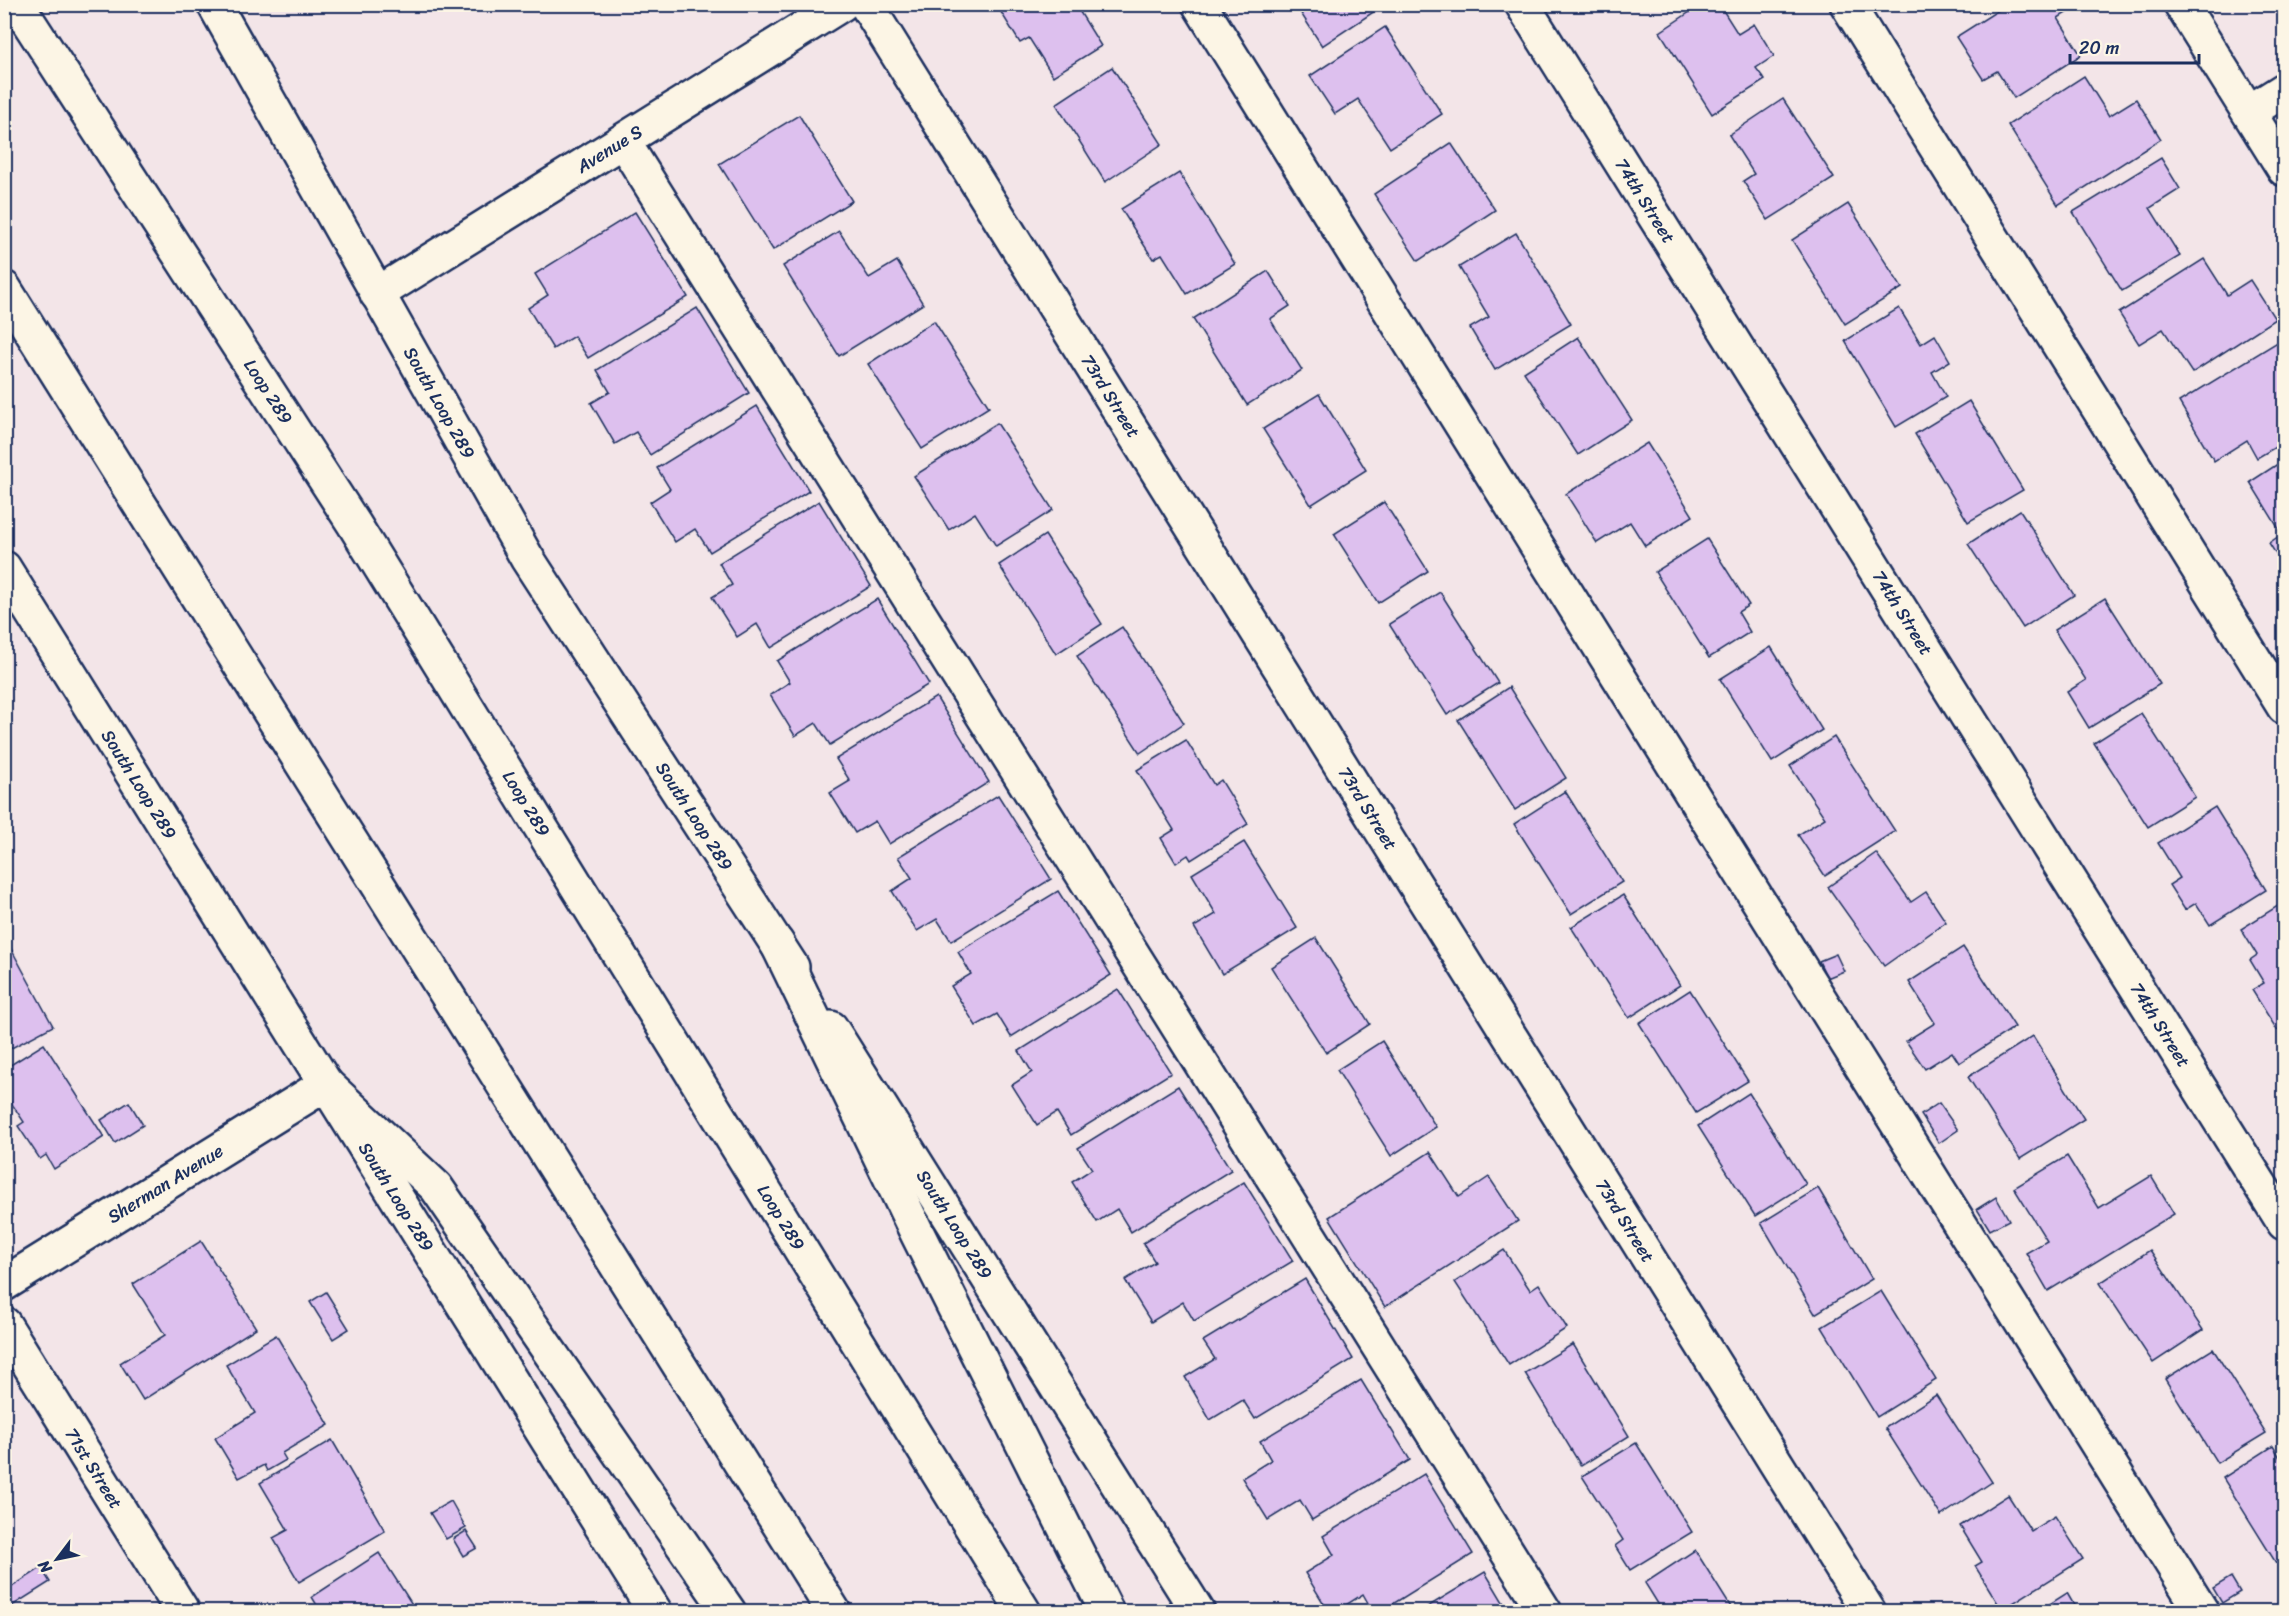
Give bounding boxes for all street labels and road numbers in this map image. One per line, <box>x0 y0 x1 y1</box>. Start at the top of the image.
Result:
street label: Avenue S <box>569 116 649 183</box>
street label: 74th Street <box>1606 152 1684 250</box>
street label: South Loop 289 <box>395 340 484 465</box>
street label: 73rd Street <box>1072 348 1149 444</box>
street label: Loop 289 <box>235 352 302 431</box>
street label: 74th Street <box>1864 564 1942 662</box>
street label: South Loop 289 <box>92 723 186 846</box>
street label: South Loop 289 <box>647 755 742 877</box>
street label: 73rd Street <box>1329 760 1406 857</box>
street label: Loop 289 <box>493 764 559 843</box>
street label: 74th Street <box>2121 976 2199 1074</box>
street label: Sherman Avenue <box>101 1135 230 1232</box>
street label: South Loop 289 <box>349 1135 443 1258</box>
street label: South Loop 289 <box>908 1163 1001 1286</box>
street label: 73rd Street <box>1586 1172 1663 1269</box>
street label: Loop 289 <box>748 1178 814 1257</box>
street label: 71st Street <box>56 1421 131 1516</box>

